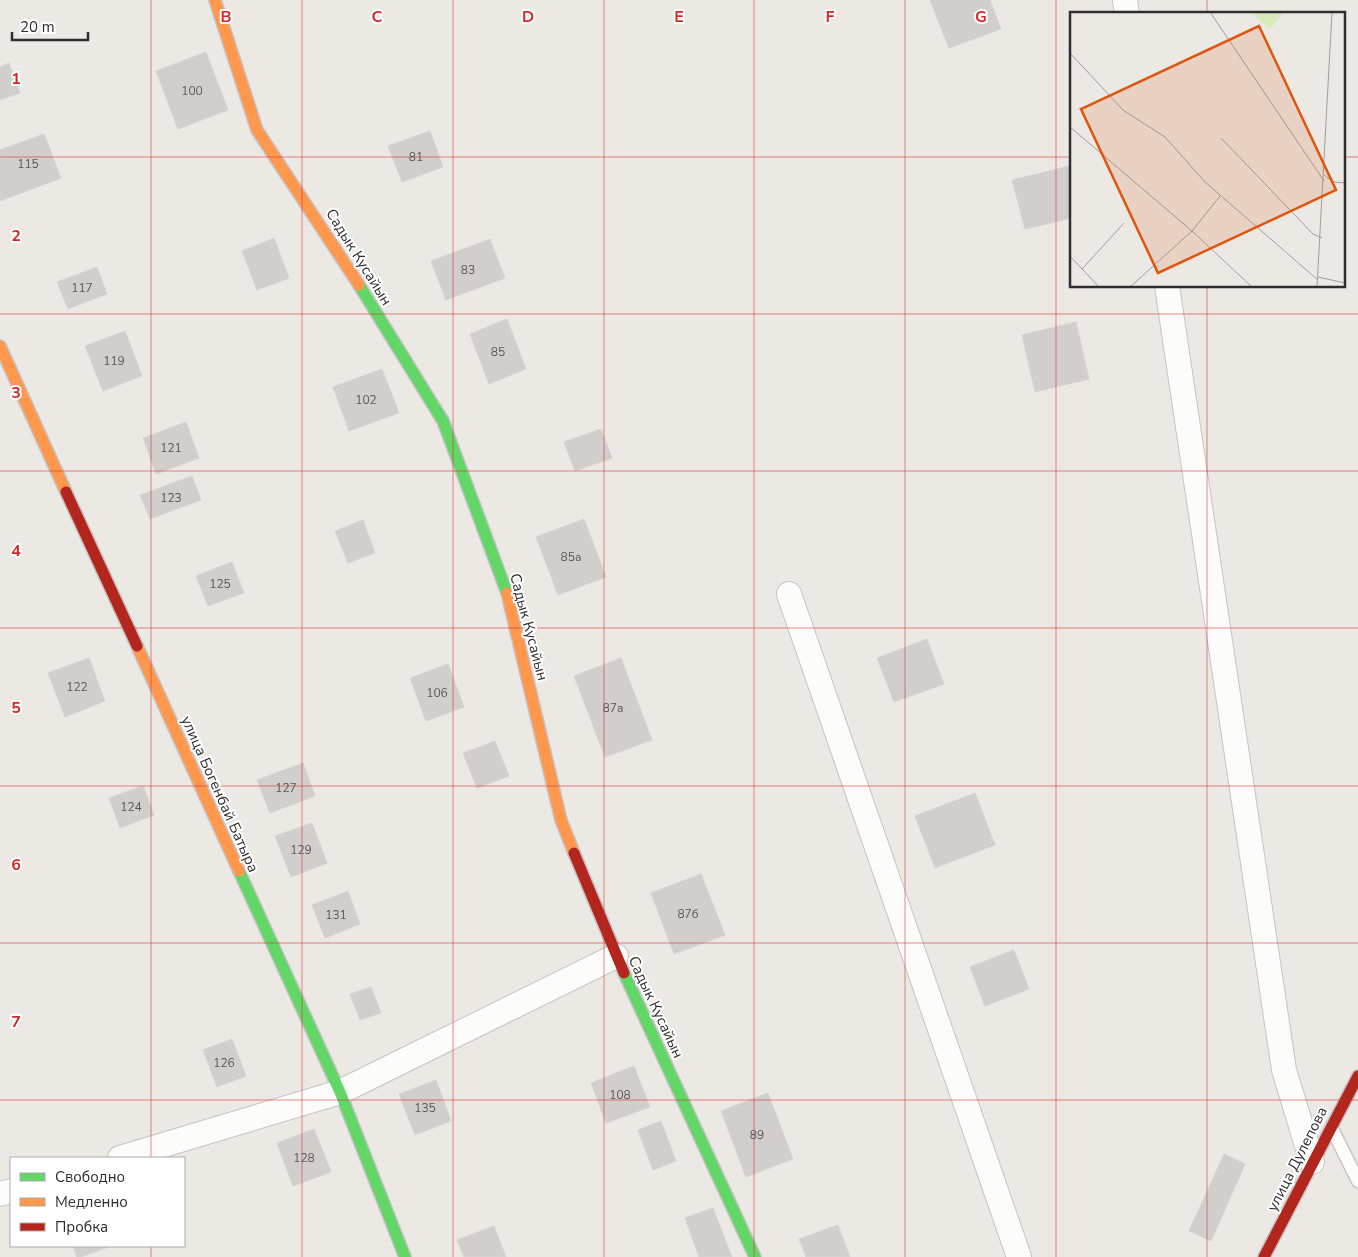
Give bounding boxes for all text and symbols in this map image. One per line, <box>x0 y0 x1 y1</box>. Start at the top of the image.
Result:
text: B <box>220 6 232 28</box>
text: C <box>372 6 383 28</box>
text: D <box>522 6 534 28</box>
text: E <box>674 6 684 28</box>
text: F <box>826 6 835 28</box>
text: G <box>975 6 987 28</box>
scale bar <box>12 10 89 42</box>
inset map <box>1070 12 1346 288</box>
text: 20 m <box>20 17 55 37</box>
text: 1 <box>11 68 21 90</box>
house number: 100 <box>181 83 203 99</box>
house number: 81 <box>409 149 423 165</box>
house number: 115 <box>17 156 39 172</box>
street label: Садык Кусайын <box>321 205 397 309</box>
text: 2 <box>11 225 21 247</box>
house number: 83 <box>461 262 475 278</box>
house number: 117 <box>71 280 93 296</box>
house number: 85 <box>491 344 505 360</box>
house number: 119 <box>103 353 125 369</box>
text: 3 <box>11 382 21 404</box>
house number: 102 <box>355 392 377 408</box>
house number: 121 <box>160 440 182 456</box>
house number: 123 <box>160 490 182 506</box>
text: 4 <box>11 540 21 562</box>
house number: 85а <box>561 549 581 565</box>
street label: Садык Кусайын <box>505 571 553 683</box>
house number: 125 <box>209 576 231 592</box>
house number: 122 <box>66 679 88 695</box>
house number: 106 <box>426 685 448 701</box>
text: 5 <box>11 697 21 719</box>
house number: 87а <box>603 700 623 716</box>
street label: улица Богенбай Батыра <box>176 713 264 875</box>
house number: 127 <box>275 780 297 796</box>
house number: 124 <box>120 799 142 815</box>
house number: 129 <box>290 842 312 858</box>
text: 6 <box>11 854 21 876</box>
house number: 87б <box>677 906 699 922</box>
house number: 131 <box>325 907 347 923</box>
street label: Садык Кусайын <box>624 953 688 1061</box>
text: 7 <box>11 1011 21 1033</box>
house number: 126 <box>213 1055 235 1071</box>
house number: 108 <box>609 1087 631 1103</box>
house number: 135 <box>414 1100 436 1116</box>
street label: улица Дулепова <box>1262 1103 1332 1215</box>
house number: 89 <box>750 1127 764 1143</box>
house number: 128 <box>293 1150 315 1166</box>
legend <box>10 1157 185 1247</box>
text: Свободно <box>55 1167 125 1187</box>
text: Медленно <box>55 1192 128 1212</box>
text: Пробка <box>55 1217 108 1237</box>

